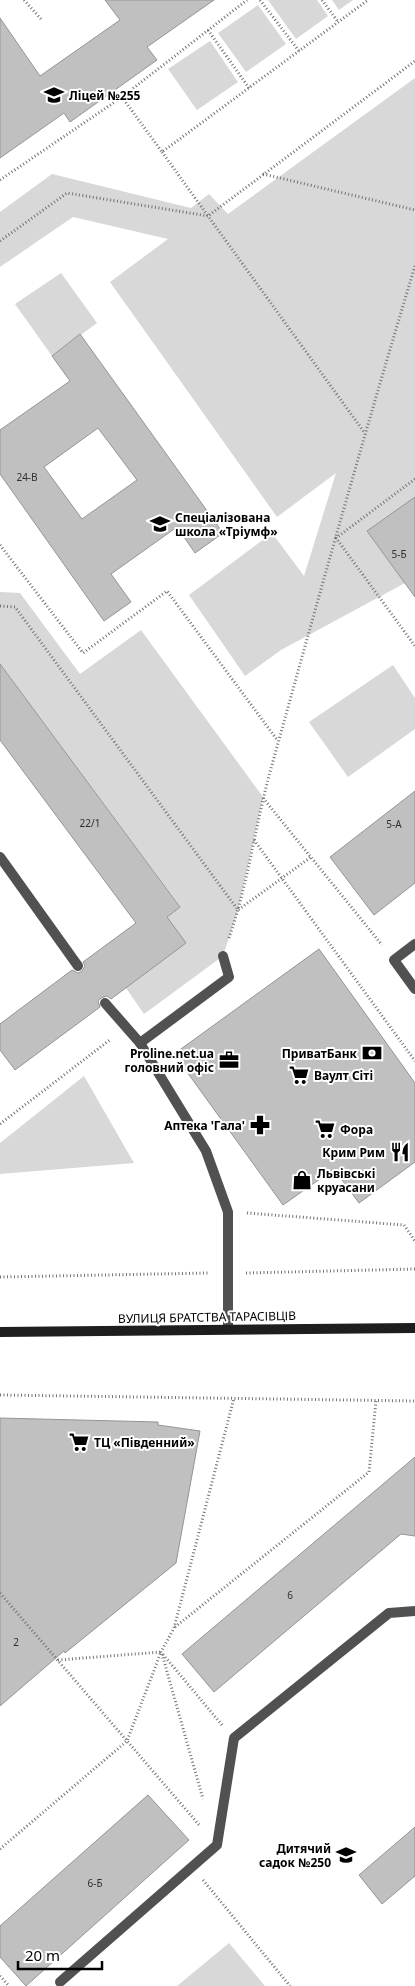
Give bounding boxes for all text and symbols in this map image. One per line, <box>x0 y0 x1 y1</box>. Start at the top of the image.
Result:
school or university icon: Ліцей №255 <box>43 84 65 106</box>
place label: Ліцей №255 <box>69 87 141 104</box>
house number: 24-В <box>16 470 38 484</box>
place label: Спеціалізована школа «Тріумф» <box>175 509 278 540</box>
school or university icon: Спеціалізована школа «Тріумф» <box>149 513 171 535</box>
house number: 5-Б <box>391 547 407 561</box>
house number: 22/1 <box>80 816 100 830</box>
house number: 5-А <box>386 817 402 831</box>
bank icon: ПриватБанк <box>361 1042 383 1064</box>
place label: Proline.net.ua головний офіс <box>125 1045 214 1076</box>
place label: ПриватБанк <box>282 1045 358 1062</box>
office icon: Proline.net.ua головний офіс <box>218 1049 240 1071</box>
supermarket icon: Ваулт Сіті <box>288 1064 310 1086</box>
place label: Ваулт Сіті <box>314 1067 373 1084</box>
pharmacy icon: Аптека 'Гала' <box>249 1114 271 1136</box>
place label: Аптека 'Гала' <box>164 1117 245 1134</box>
supermarket icon: Фора <box>314 1118 336 1140</box>
place label: Фора <box>340 1121 373 1138</box>
restaurant icon: Крим Рим <box>389 1141 411 1163</box>
place label: Крим Рим <box>322 1144 385 1161</box>
place label: Львівські круасани <box>317 1165 375 1196</box>
shop icon: Львівські круасани <box>291 1169 313 1191</box>
street label: ВУЛИЦЯ БРАТСТВА ТАРАСІВЦІВ <box>118 1307 296 1327</box>
supermarket icon: ТЦ «Південний» <box>68 1431 90 1453</box>
place label: ТЦ «Південний» <box>94 1434 195 1451</box>
house number: 6 <box>287 1588 293 1602</box>
house number: 2 <box>13 1635 19 1649</box>
place label: Дитячий садок №250 <box>259 1840 331 1871</box>
school or university icon: Дитячий садок №250 <box>335 1844 357 1866</box>
house number: 6-Б <box>87 1876 103 1890</box>
scale bar <box>18 1938 101 1970</box>
text: 20 m <box>25 1945 60 1965</box>

